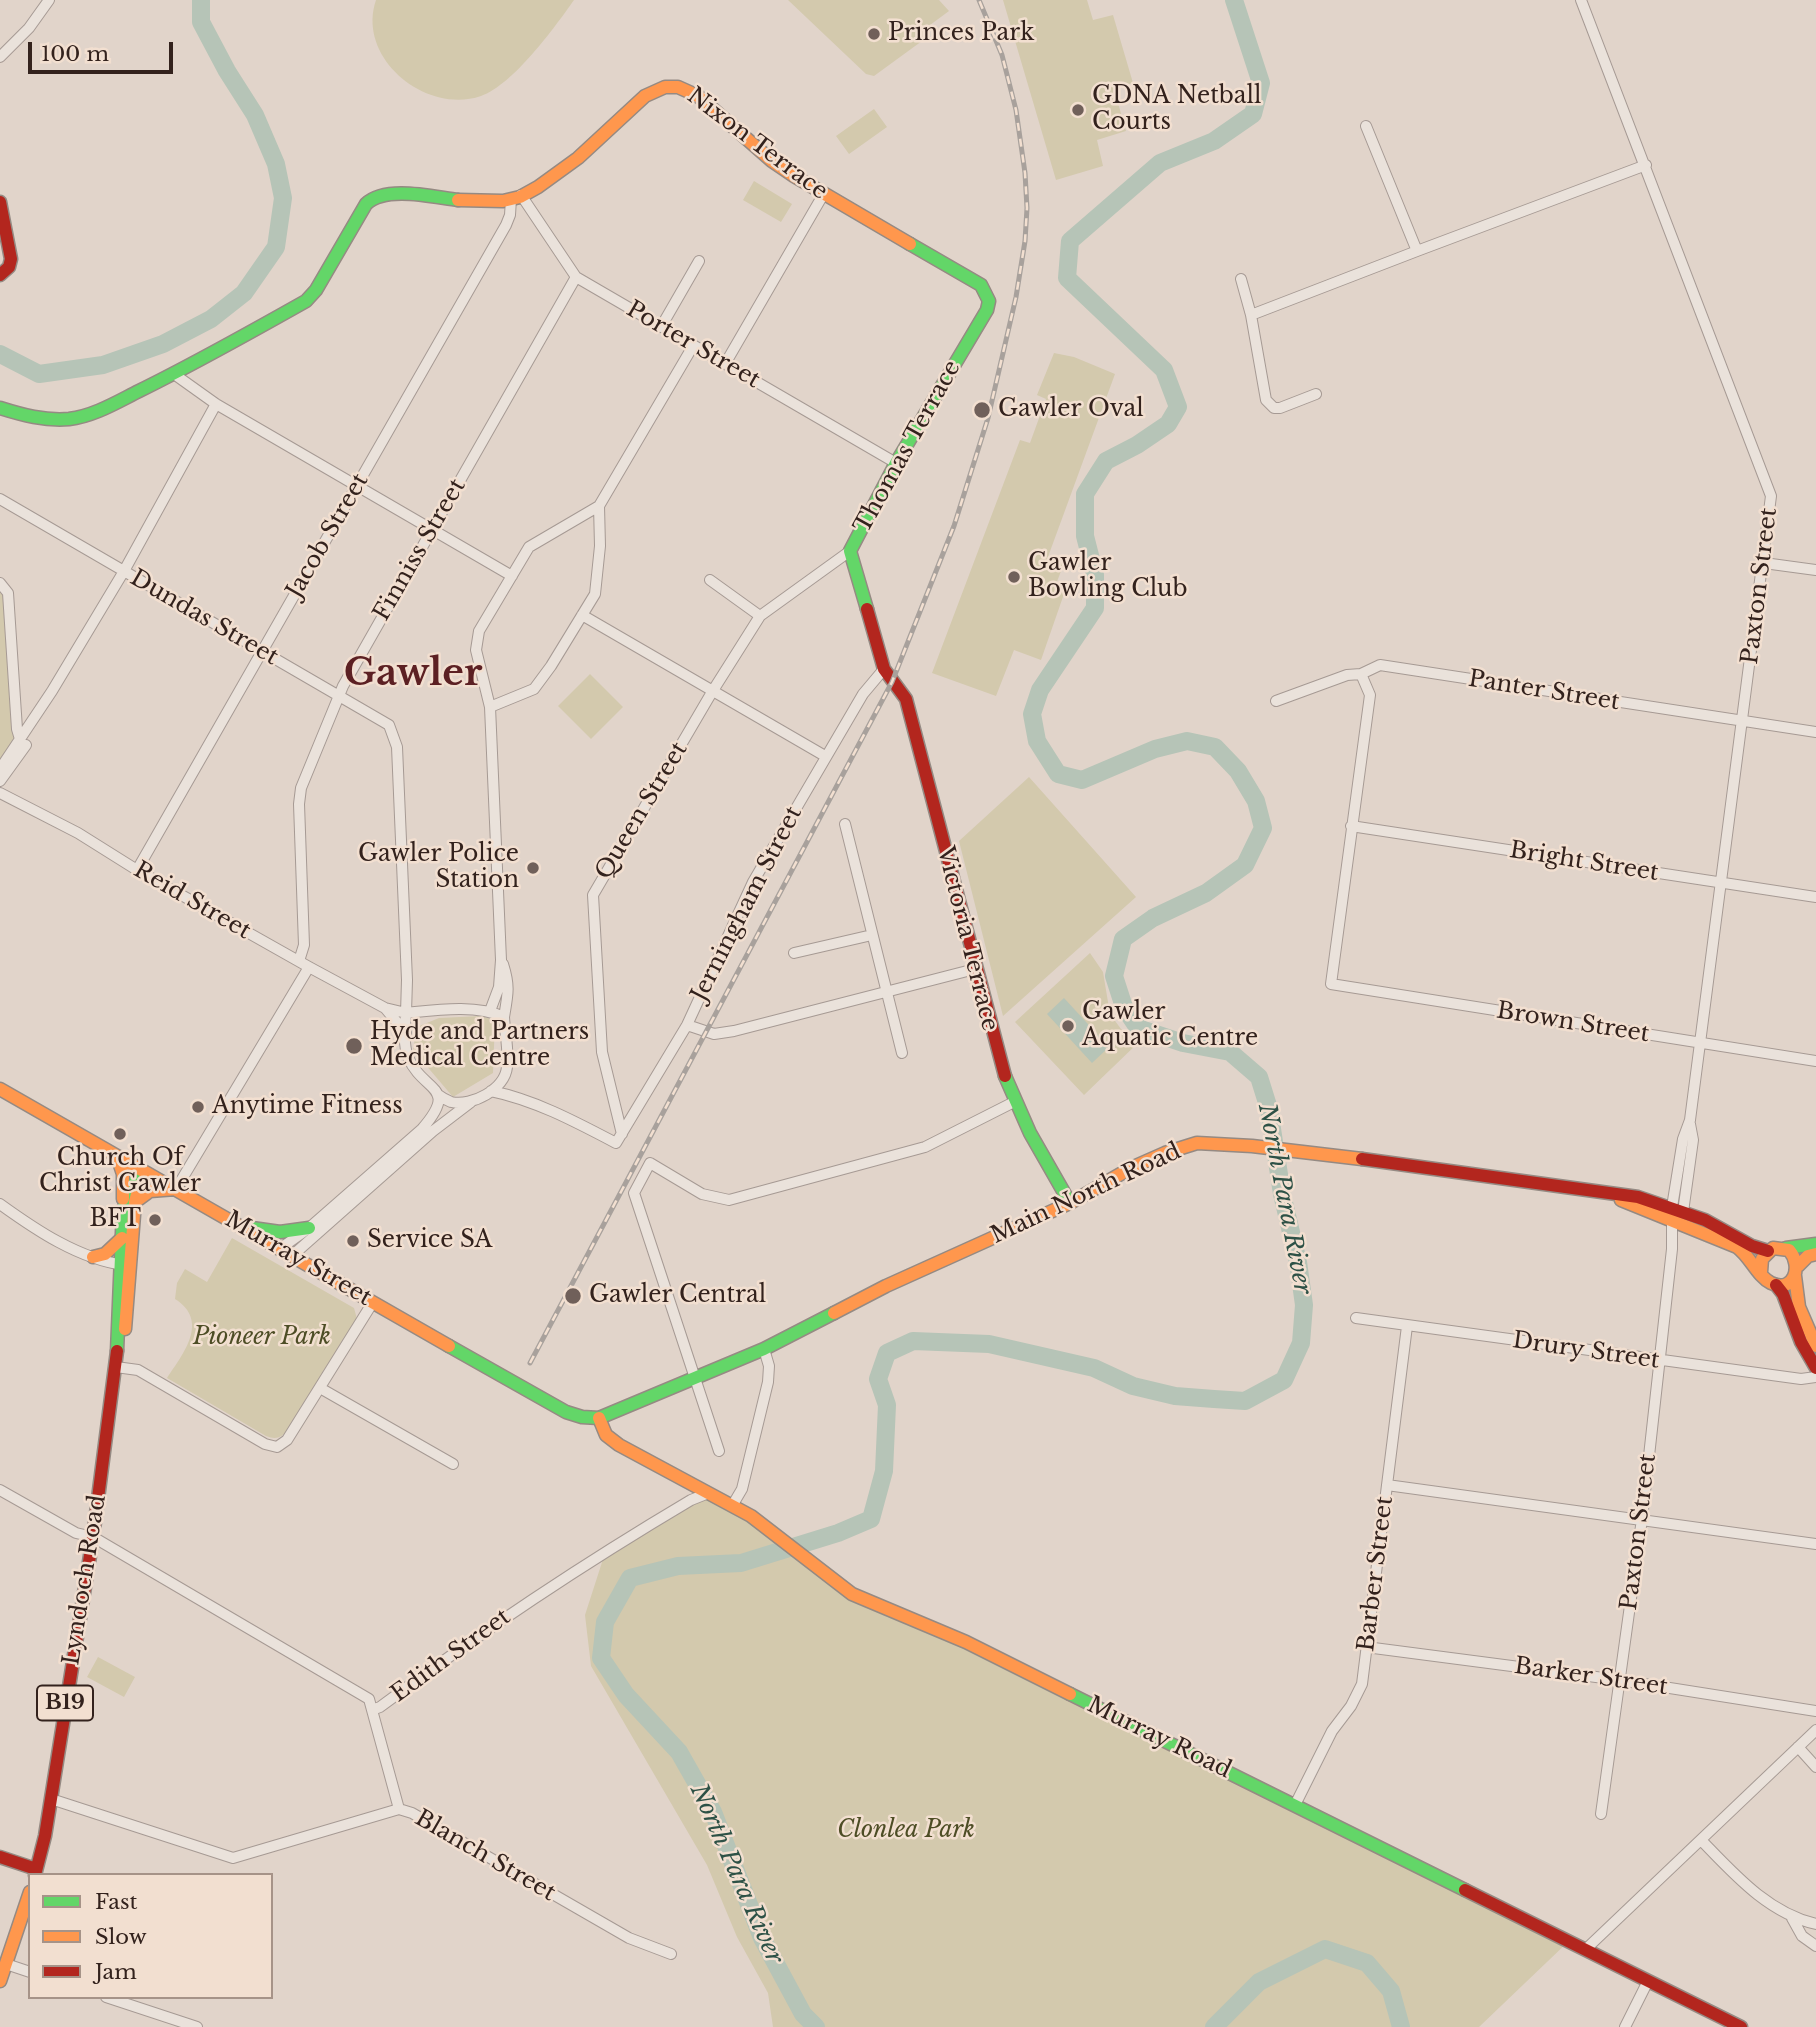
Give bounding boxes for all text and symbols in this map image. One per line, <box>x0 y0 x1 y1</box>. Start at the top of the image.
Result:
place label: Princes Park <box>888 20 1034 48</box>
marker: Princes Park <box>866 26 882 42</box>
scale bar <box>32 28 177 72</box>
text: 100 m <box>41 41 109 67</box>
street label: Nixon Terrace <box>681 82 833 206</box>
place label: GDNA Netball Courts <box>1092 83 1262 137</box>
marker: GDNA Netball Courts <box>1070 102 1086 118</box>
street label: Porter Street <box>621 296 765 394</box>
street label: Thomas Terrace <box>849 356 967 538</box>
place label: Gawler Oval <box>998 396 1144 424</box>
marker: Gawler Oval <box>972 400 992 420</box>
street label: Jacob Street <box>281 469 375 603</box>
street label: Finniss Street <box>368 474 472 626</box>
street label: Paxton Street <box>1737 506 1783 666</box>
place label: Gawler Bowling Club <box>1028 550 1188 604</box>
street label: Dundas Street <box>125 565 283 671</box>
marker: Gawler Bowling Club <box>1006 569 1022 585</box>
district label: Gawler <box>344 653 482 697</box>
street label: Panter Street <box>1466 665 1622 717</box>
street label: Queen Street <box>590 737 694 885</box>
street label: Jerningham Street <box>686 802 808 1006</box>
street label: Bright Street <box>1508 837 1660 887</box>
place label: Gawler Police Station <box>358 841 519 895</box>
street label: Victoria Terrace <box>931 844 1003 1034</box>
street label: Reid Street <box>129 856 255 946</box>
marker: Gawler Police Station <box>525 860 541 876</box>
street label: Brown Street <box>1495 997 1651 1049</box>
place label: Gawler Aquatic Centre <box>1082 999 1258 1053</box>
marker: Gawler Aquatic Centre <box>1060 1018 1076 1034</box>
place label: Hyde and Partners Medical Centre <box>370 1019 589 1073</box>
marker: Hyde and Partners Medical Centre <box>344 1036 364 1056</box>
place label: Anytime Fitness <box>212 1093 403 1121</box>
marker: Anytime Fitness <box>190 1099 206 1115</box>
water label: North Para River <box>1251 1101 1317 1297</box>
marker: Church Of Christ Gawler <box>112 1126 128 1142</box>
street label: Main North Road <box>987 1138 1185 1250</box>
place label: Church Of Christ Gawler <box>39 1145 201 1199</box>
place label: BFT <box>90 1206 141 1234</box>
street label: Murray Street <box>220 1206 376 1312</box>
marker: BFT <box>147 1212 163 1228</box>
place label: Service SA <box>367 1227 492 1255</box>
marker: Service SA <box>345 1233 361 1249</box>
place label: Gawler Central <box>589 1282 766 1310</box>
marker: Gawler Central <box>563 1286 583 1306</box>
park label: Pioneer Park <box>193 1324 331 1352</box>
street label: Drury Street <box>1511 1327 1661 1375</box>
street label: Paxton Street <box>1616 1452 1662 1612</box>
street label: Lyndoch Road <box>58 1493 112 1667</box>
street label: Barber Street <box>1353 1495 1399 1653</box>
street label: Edith Street <box>386 1604 516 1708</box>
street label: Barker Street <box>1513 1653 1669 1701</box>
road number: B19 <box>37 1686 93 1720</box>
street label: Murray Road <box>1083 1691 1235 1785</box>
water label: North Para River <box>683 1780 789 1968</box>
street label: Blanch Street <box>410 1805 560 1907</box>
park label: Clonlea Park <box>837 1817 975 1845</box>
legend <box>28 1873 273 1999</box>
text: Fast <box>95 1889 137 1915</box>
text: Slow <box>95 1924 147 1950</box>
text: Jam <box>95 1959 137 1985</box>

